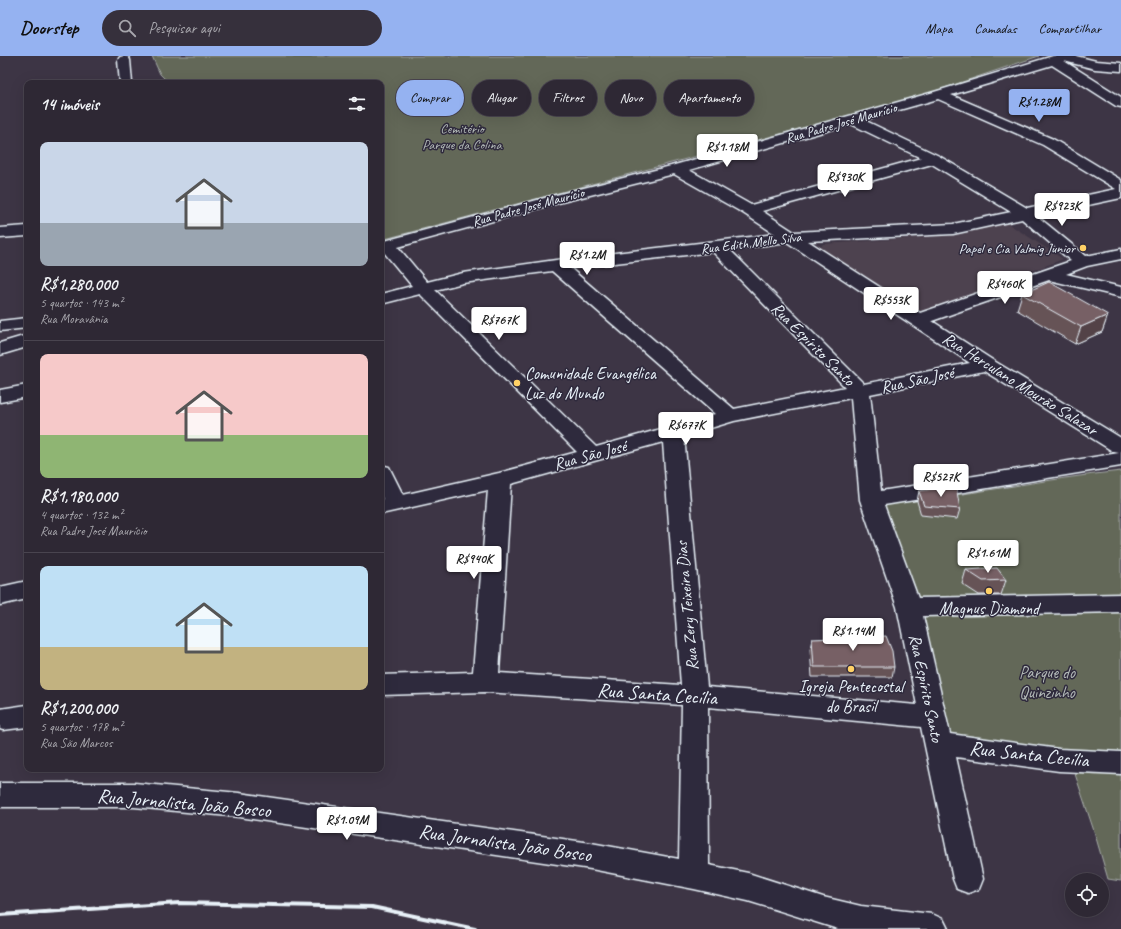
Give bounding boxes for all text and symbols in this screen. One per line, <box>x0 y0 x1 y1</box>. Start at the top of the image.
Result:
search box <box>102 10 382 46</box>
text: Doorstep <box>20 16 78 40</box>
icon: search <box>116 17 138 39</box>
text: Pesquisar aqui <box>148 19 220 38</box>
text: Mapa <box>925 20 952 37</box>
text: Camadas <box>974 20 1017 37</box>
text: Compartilhar <box>1039 20 1101 37</box>
chip: Comprar <box>396 80 464 116</box>
chip: Alugar <box>472 80 531 116</box>
chip: Filtros <box>539 80 597 116</box>
chip: Novo <box>605 80 656 116</box>
chip: Apartamento <box>664 80 754 116</box>
pin: R$1.28M <box>1002 89 1076 123</box>
icon: filters <box>346 93 368 115</box>
text: 14 imóveis <box>40 94 99 115</box>
text: R$1.28M <box>1018 94 1060 110</box>
street label: Rua Padre José Maurício <box>783 98 901 147</box>
park label: Cemitério Parque da Colina <box>422 120 503 153</box>
pin: R$1.18M <box>690 134 764 168</box>
text: R$1.18M <box>706 139 748 155</box>
pin: R$930K <box>812 164 878 198</box>
icon: home <box>168 168 240 240</box>
text: R$930K <box>827 169 863 185</box>
street label: Rua Padre José Maurício <box>470 183 588 230</box>
pin: R$923K <box>1029 193 1095 227</box>
text: R$923K <box>1044 198 1080 214</box>
street label: Rua Edith Mello Silva <box>700 228 803 258</box>
place label: Papel e Cia Valmig Junior <box>959 240 1076 257</box>
pin: R$1.2M <box>554 242 620 276</box>
marker: Papel e Cia Valmig Junior <box>1078 243 1088 253</box>
text: R$1.2M <box>569 247 605 263</box>
pin: R$460K <box>972 271 1038 305</box>
text: R$1,280,000 <box>40 274 117 295</box>
text: R$460K <box>986 276 1024 292</box>
pin: R$553K <box>858 287 924 321</box>
text: R$553K <box>873 292 909 308</box>
text: 5 quartos · 143 m² <box>40 295 123 311</box>
street label: Rua Espírito Santo <box>767 298 860 391</box>
pin: R$767K <box>466 307 532 341</box>
text: Rua Moravânia <box>40 311 107 327</box>
text: R$767K <box>480 312 518 328</box>
street label: Rua Herculano Mourão Salazar <box>939 328 1103 441</box>
street label: Rua São José <box>879 362 958 398</box>
place label: Comunidade Evangélica Luz do Mundo <box>525 363 657 404</box>
marker: Comunidade Evangélica Luz do Mundo <box>512 378 522 388</box>
icon: home <box>168 380 240 452</box>
pin: R$677K <box>653 412 719 446</box>
text: R$677K <box>667 417 705 433</box>
street label: Rua São José <box>551 435 631 475</box>
pin: R$527K <box>908 464 974 498</box>
text: R$527K <box>923 469 959 485</box>
text: R$1,180,000 <box>40 486 117 507</box>
text: 4 quartos · 132 m² <box>40 507 123 523</box>
text: Rua Padre José Maurício <box>40 523 147 539</box>
street label: Rua Zery Teixeira Dias <box>671 539 703 671</box>
pin: R$1.61M <box>951 540 1025 574</box>
text: R$1.61M <box>967 545 1009 561</box>
pin: R$940K <box>441 546 507 580</box>
text: R$940K <box>456 551 492 567</box>
marker: Magnus Diamond <box>984 586 994 596</box>
icon: home <box>168 592 240 664</box>
place label: Magnus Diamond <box>939 598 1041 619</box>
pin: R$1.14M <box>816 618 890 652</box>
text: R$1.14M <box>832 623 874 639</box>
street label: Rua Espírito Santo <box>904 632 948 745</box>
park label: Parque do Quinzinho <box>1019 662 1076 703</box>
marker: Igreja Pentecostal do Brasil <box>846 664 856 674</box>
place label: Igreja Pentecostal do Brasil <box>799 676 906 717</box>
street label: Rua Santa Cecília <box>596 677 720 711</box>
text: R$1,200,000 <box>40 698 117 719</box>
text: 5 quartos · 178 m² <box>40 719 123 735</box>
text: Rua São Marcos <box>40 735 112 751</box>
street label: Rua Santa Cecília <box>968 735 1092 773</box>
street label: Rua Jornalista João Bosco <box>96 783 273 823</box>
pin: R$1.09M <box>310 807 384 841</box>
text: R$1.09M <box>326 812 368 828</box>
street label: Rua Jornalista João Bosco <box>417 819 594 868</box>
map controls <box>1065 873 1109 917</box>
button: locate <box>1065 873 1109 917</box>

